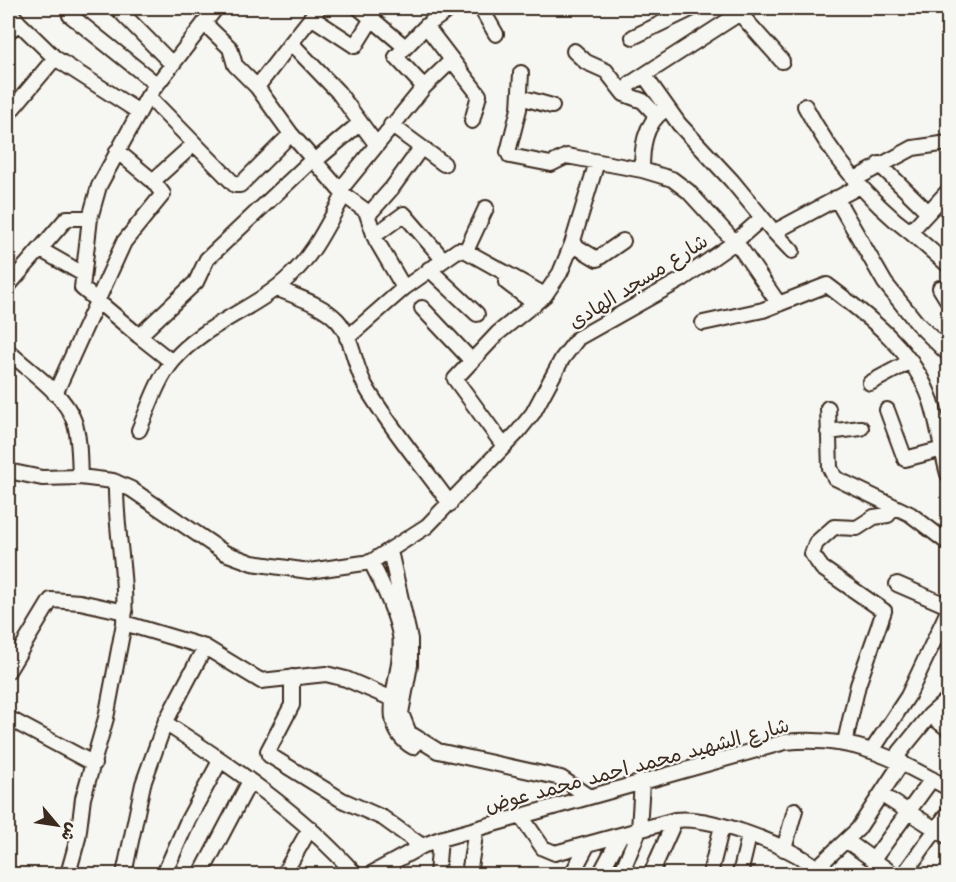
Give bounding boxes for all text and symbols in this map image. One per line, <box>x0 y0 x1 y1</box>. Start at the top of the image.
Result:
street label: شارع مسجد الهادى <box>562 225 713 335</box>
street label: شارع الشهيد محمد احمد محمد عوض <box>481 709 792 819</box>
north arrow <box>27 795 87 855</box>
text: ش <box>56 819 86 846</box>

